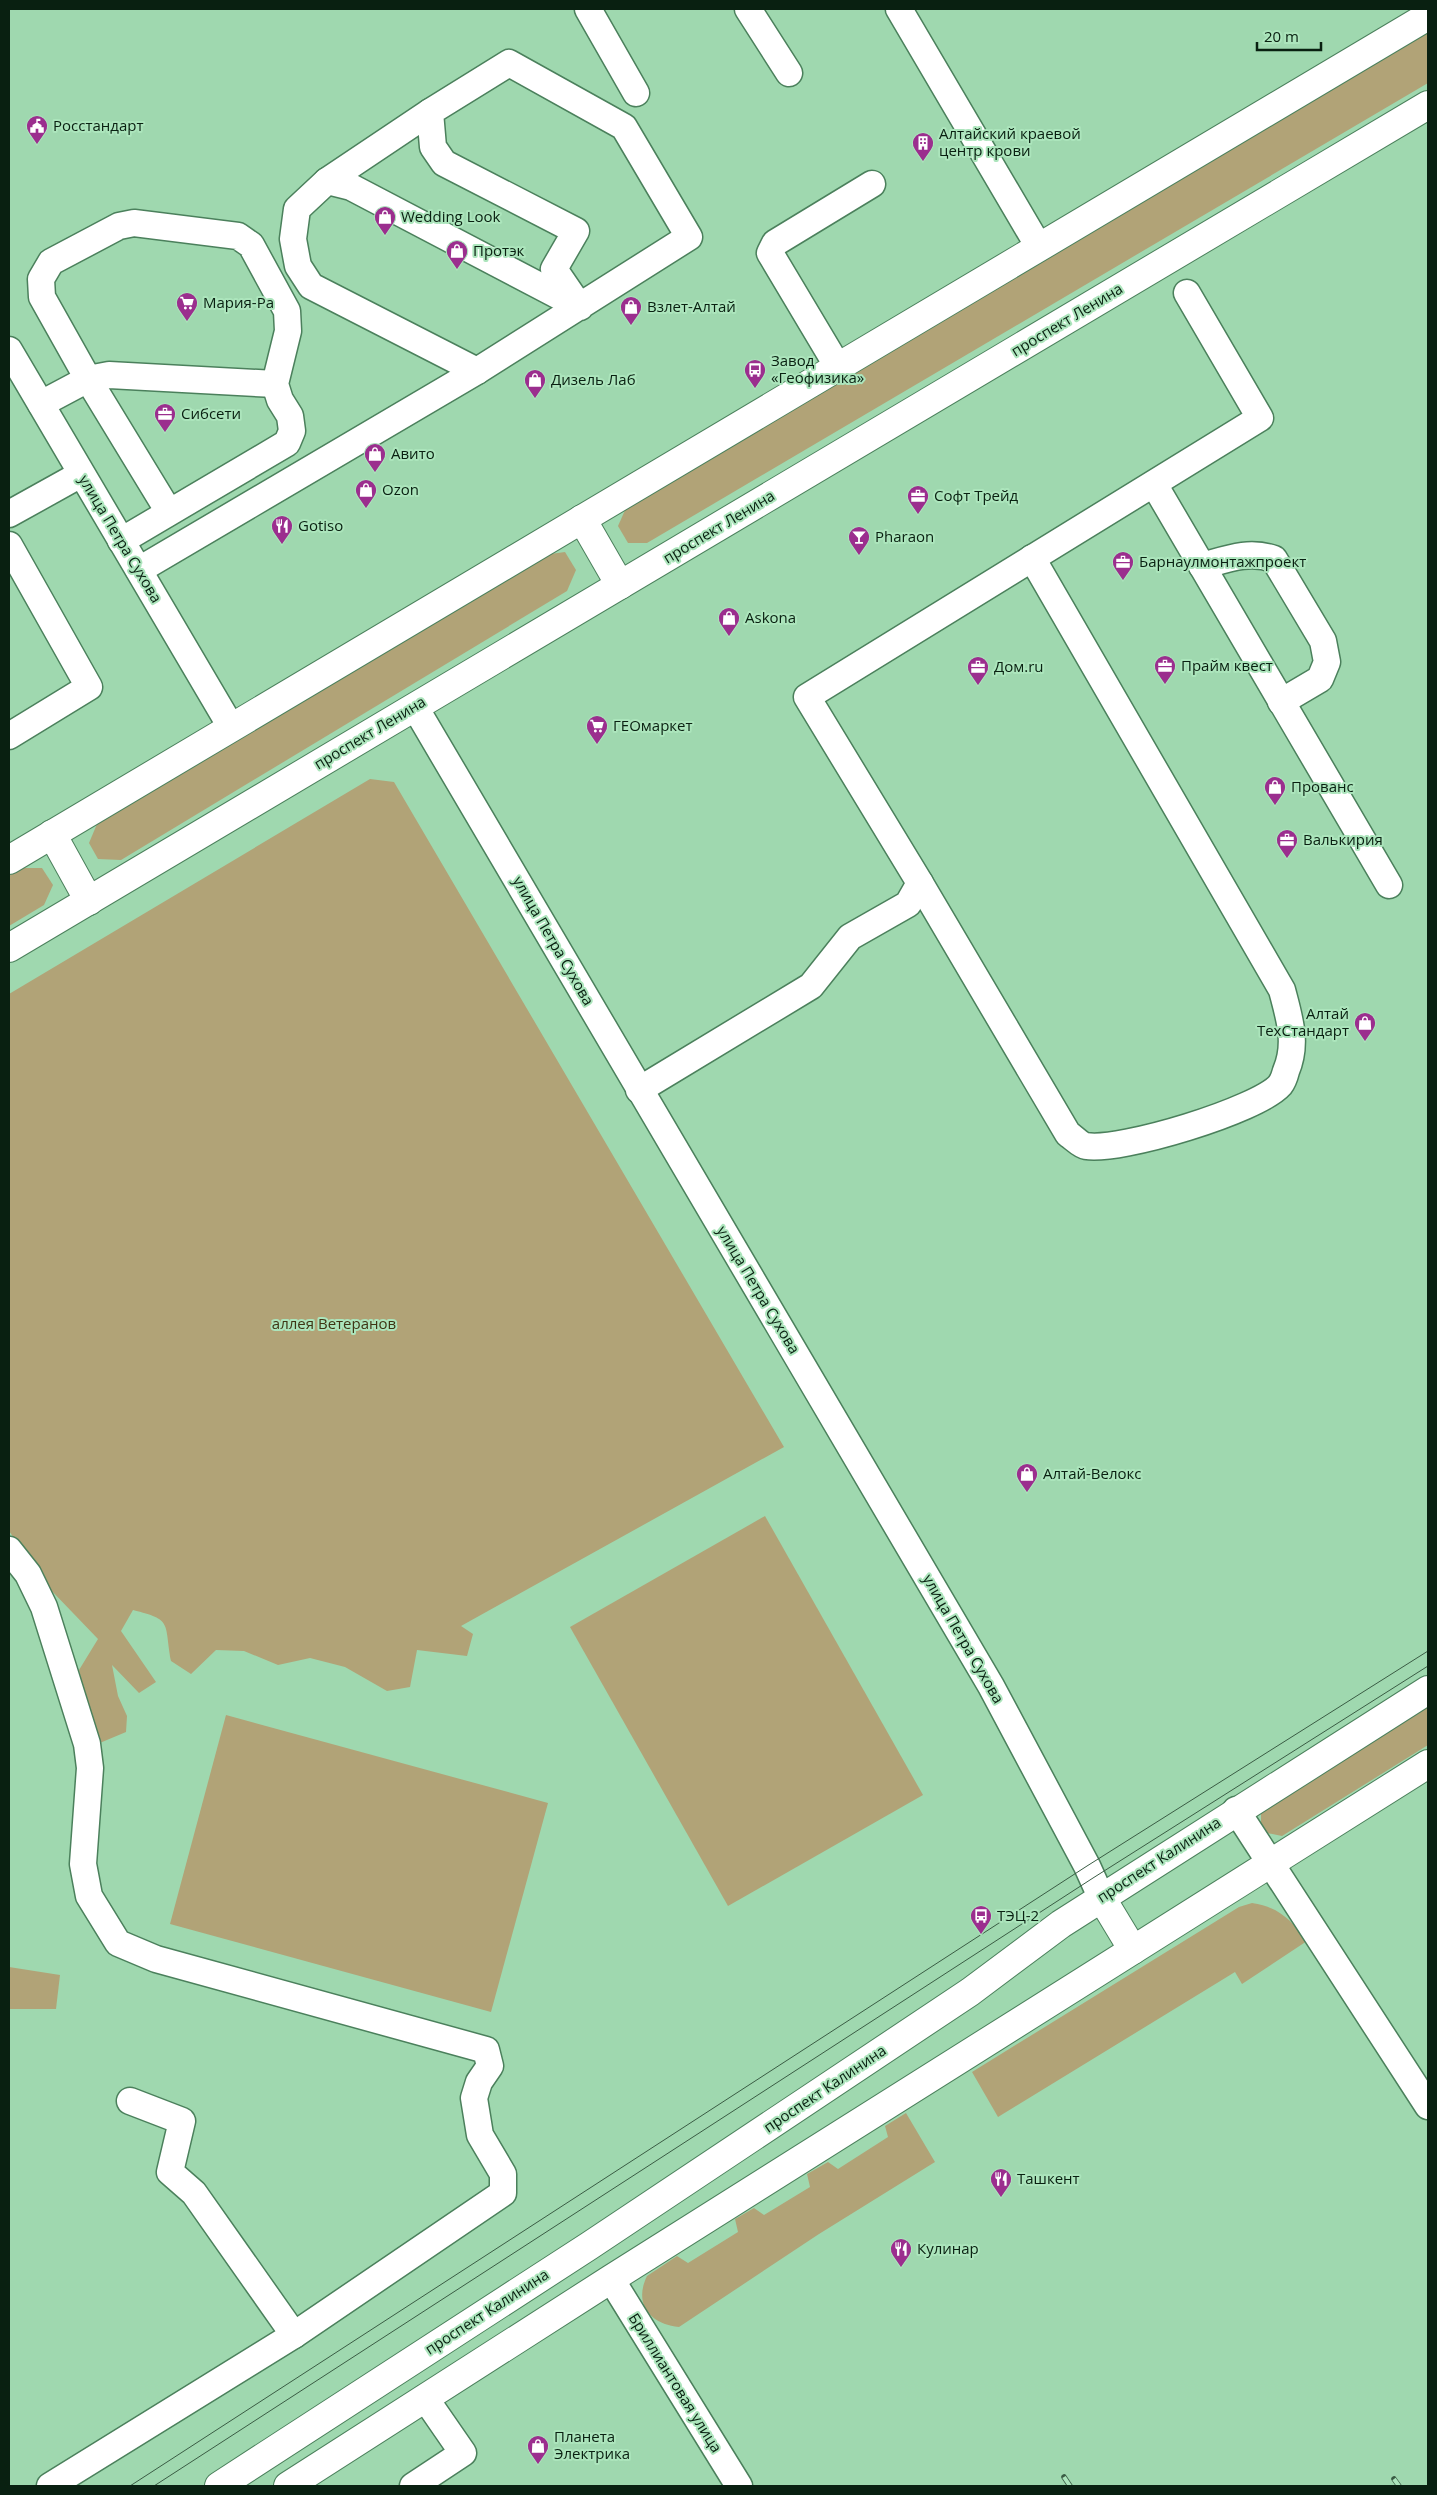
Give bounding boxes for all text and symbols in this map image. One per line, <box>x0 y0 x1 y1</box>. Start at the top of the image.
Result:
scale bar <box>1257 20 1321 52</box>
text: 20 m <box>1264 26 1299 46</box>
public building icon: Росстандарт <box>25 114 49 145</box>
place label: Росстандарт <box>53 115 144 135</box>
place label: Алтайский краевой центр крови <box>939 123 1081 160</box>
building icon: Алтайский краевой центр крови <box>911 131 935 162</box>
shop icon: Wedding Look <box>373 205 397 236</box>
place label: Wedding Look <box>401 206 501 226</box>
shop icon: Протэк <box>445 239 469 270</box>
place label: Протэк <box>473 240 525 260</box>
street label: проспект Ленина <box>1007 278 1126 360</box>
supermarket icon: Мария-Ра <box>175 291 199 322</box>
place label: Мария-Ра <box>203 292 274 312</box>
shop icon: Взлет-Алтай <box>619 295 643 326</box>
place label: Взлет-Алтай <box>647 296 736 316</box>
place label: Завод «Геофизика» <box>771 350 864 387</box>
bus stop icon: Завод «Геофизика» <box>743 358 767 389</box>
shop icon: Дизель Лаб <box>523 368 547 399</box>
place label: Дизель Лаб <box>551 369 636 389</box>
office icon: Сибсети <box>153 402 177 433</box>
place label: Сибсети <box>181 403 241 423</box>
shop icon: Авито <box>363 442 387 473</box>
place label: Авито <box>391 443 435 463</box>
street label: улица Петра Сухова <box>75 471 167 606</box>
shop icon: Ozon <box>354 478 378 509</box>
place label: Ozon <box>382 479 419 499</box>
office icon: Софт Трейд <box>906 484 930 515</box>
street label: проспект Ленина <box>659 485 778 567</box>
place label: Софт Трейд <box>934 485 1019 505</box>
restaurant icon: Gotiso <box>270 514 294 545</box>
place label: Gotiso <box>298 515 343 535</box>
bar icon: Pharaon <box>847 525 871 556</box>
place label: Pharaon <box>875 526 934 546</box>
office icon: Барнаулмонтажпроект <box>1111 550 1135 581</box>
place label: Барнаулмонтажпроект <box>1139 551 1306 571</box>
shop icon: Askona <box>717 606 741 637</box>
place label: Askona <box>745 607 796 627</box>
office icon: Прайм квест <box>1153 654 1177 685</box>
office icon: Дом.ru <box>966 655 990 686</box>
place label: Прайм квест <box>1181 655 1273 675</box>
place label: Дом.ru <box>994 656 1044 676</box>
street label: проспект Ленина <box>310 691 429 773</box>
supermarket icon: ГЕОмаркет <box>585 714 609 745</box>
place label: ГЕОмаркет <box>613 715 693 735</box>
shop icon: Прованс <box>1263 775 1287 806</box>
place label: Прованс <box>1291 776 1354 796</box>
office icon: Валькирия <box>1275 828 1299 859</box>
place label: Валькирия <box>1303 829 1383 849</box>
street label: улица Петра Сухова <box>509 872 599 1009</box>
place label: Алтай ТехСтандарт <box>1257 1003 1349 1040</box>
shop icon: Алтай ТехСтандарт <box>1353 1011 1377 1042</box>
street label: улица Петра Сухова <box>713 1222 805 1357</box>
park label: аллея Ветеранов <box>272 1313 396 1333</box>
shop icon: Алтай-Велокс <box>1015 1462 1039 1493</box>
place label: Алтай-Велокс <box>1043 1463 1141 1483</box>
street label: улица Петра Сухова <box>919 1570 1009 1707</box>
street label: проспект Калинина <box>1093 1812 1224 1907</box>
bus stop icon: ТЭЦ-2 <box>969 1904 993 1935</box>
place label: ТЭЦ-2 <box>997 1905 1039 1925</box>
street label: проспект Калинина <box>759 2040 890 2137</box>
restaurant icon: Ташкент <box>989 2167 1013 2198</box>
place label: Ташкент <box>1017 2168 1080 2188</box>
restaurant icon: Кулинар <box>889 2237 913 2268</box>
place label: Кулинар <box>917 2238 979 2258</box>
street label: проспект Калинина <box>421 2264 552 2359</box>
street label: Бриллиантовая улица <box>625 2309 727 2456</box>
place label: Планета Электрика <box>554 2426 630 2463</box>
shop icon: Планета Электрика <box>526 2434 550 2465</box>

